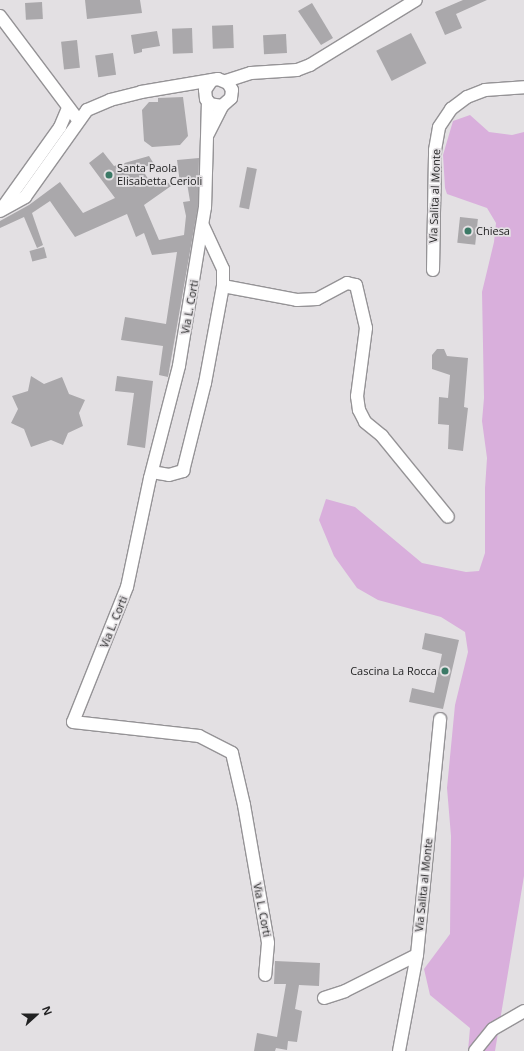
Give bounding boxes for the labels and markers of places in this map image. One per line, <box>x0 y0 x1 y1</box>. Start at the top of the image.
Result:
place label: Santa Paola Elisabetta Cerioli <box>117 162 202 188</box>
marker: Santa Paola Elisabetta Cerioli <box>104 170 114 180</box>
place label: Chiesa <box>476 224 510 238</box>
marker: Chiesa <box>463 226 473 236</box>
place label: Cascina La Rocca <box>350 664 437 678</box>
marker: Cascina La Rocca <box>440 666 450 676</box>

